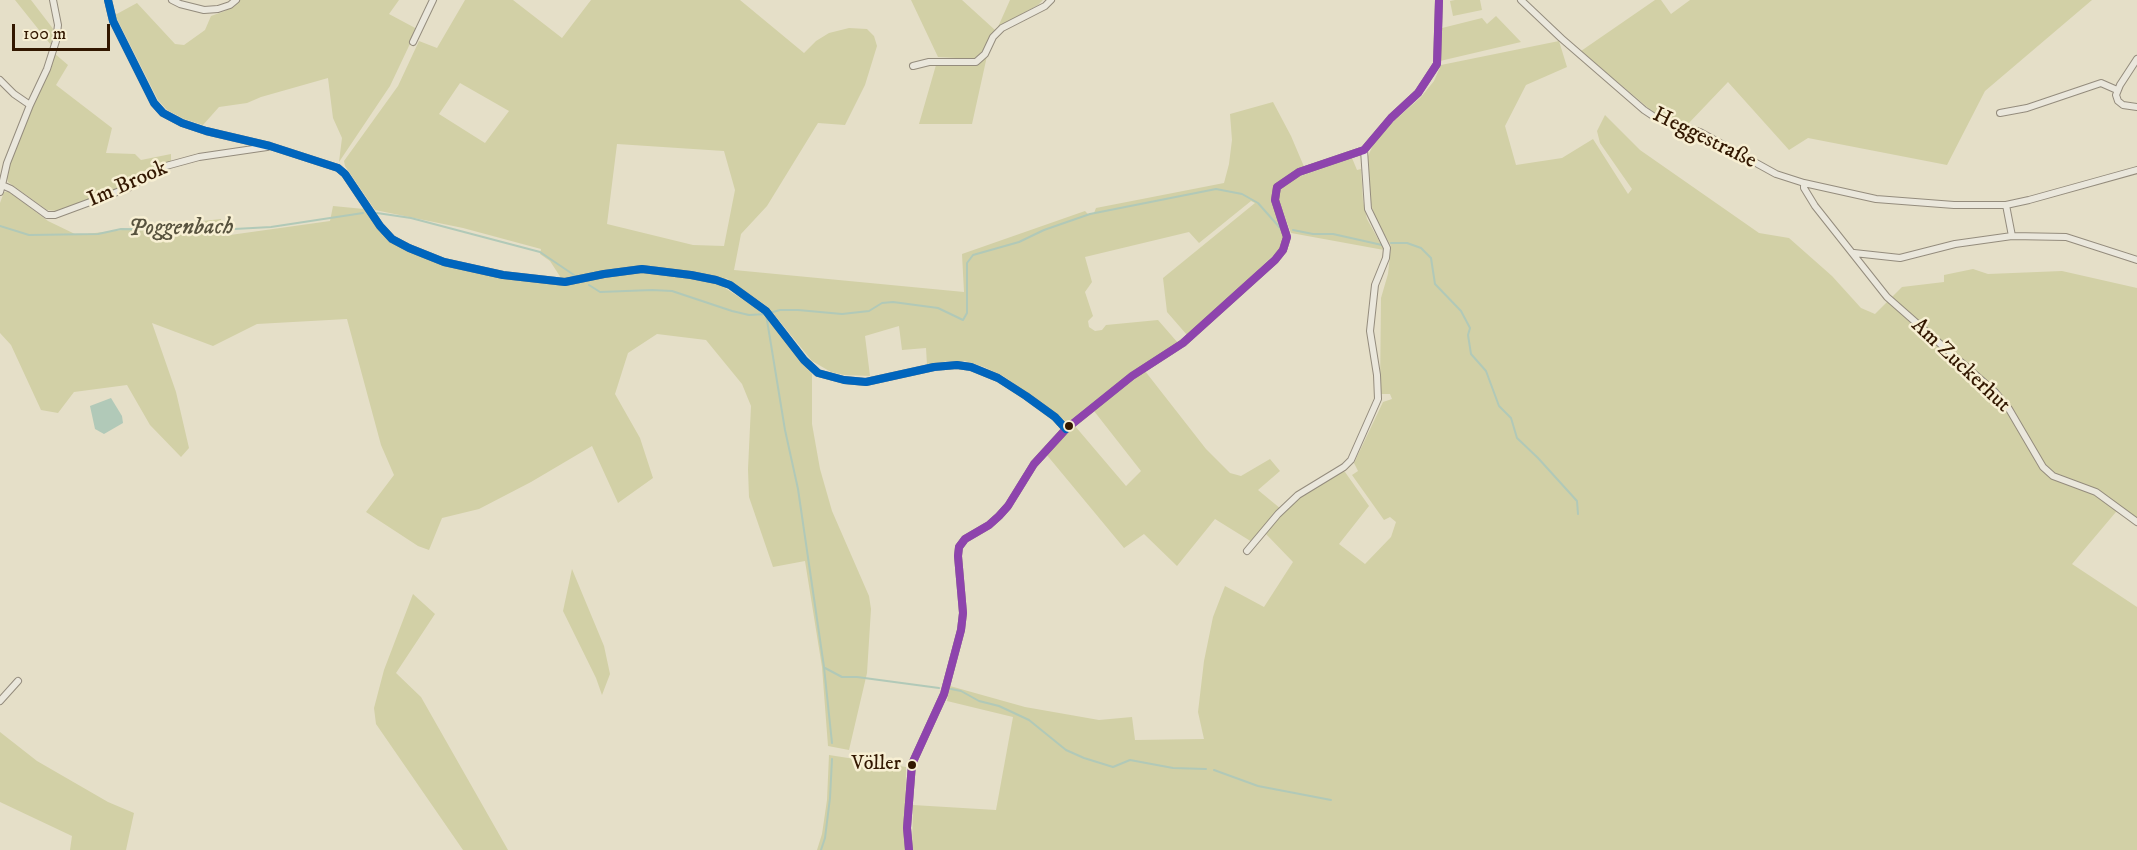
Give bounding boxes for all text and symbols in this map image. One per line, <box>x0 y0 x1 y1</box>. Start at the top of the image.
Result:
scale bar <box>15 12 112 50</box>
text: 100 m <box>23 23 66 45</box>
street label: Heggestraße <box>1648 103 1760 175</box>
street label: Im Brook <box>84 156 172 214</box>
water label: Poggenbach <box>128 214 234 244</box>
street label: Am Zuckerhut <box>1905 313 2015 419</box>
unlabelled marker <box>1063 420 1075 432</box>
place label: Völler <box>851 753 901 777</box>
marker: Völler <box>906 759 918 771</box>

